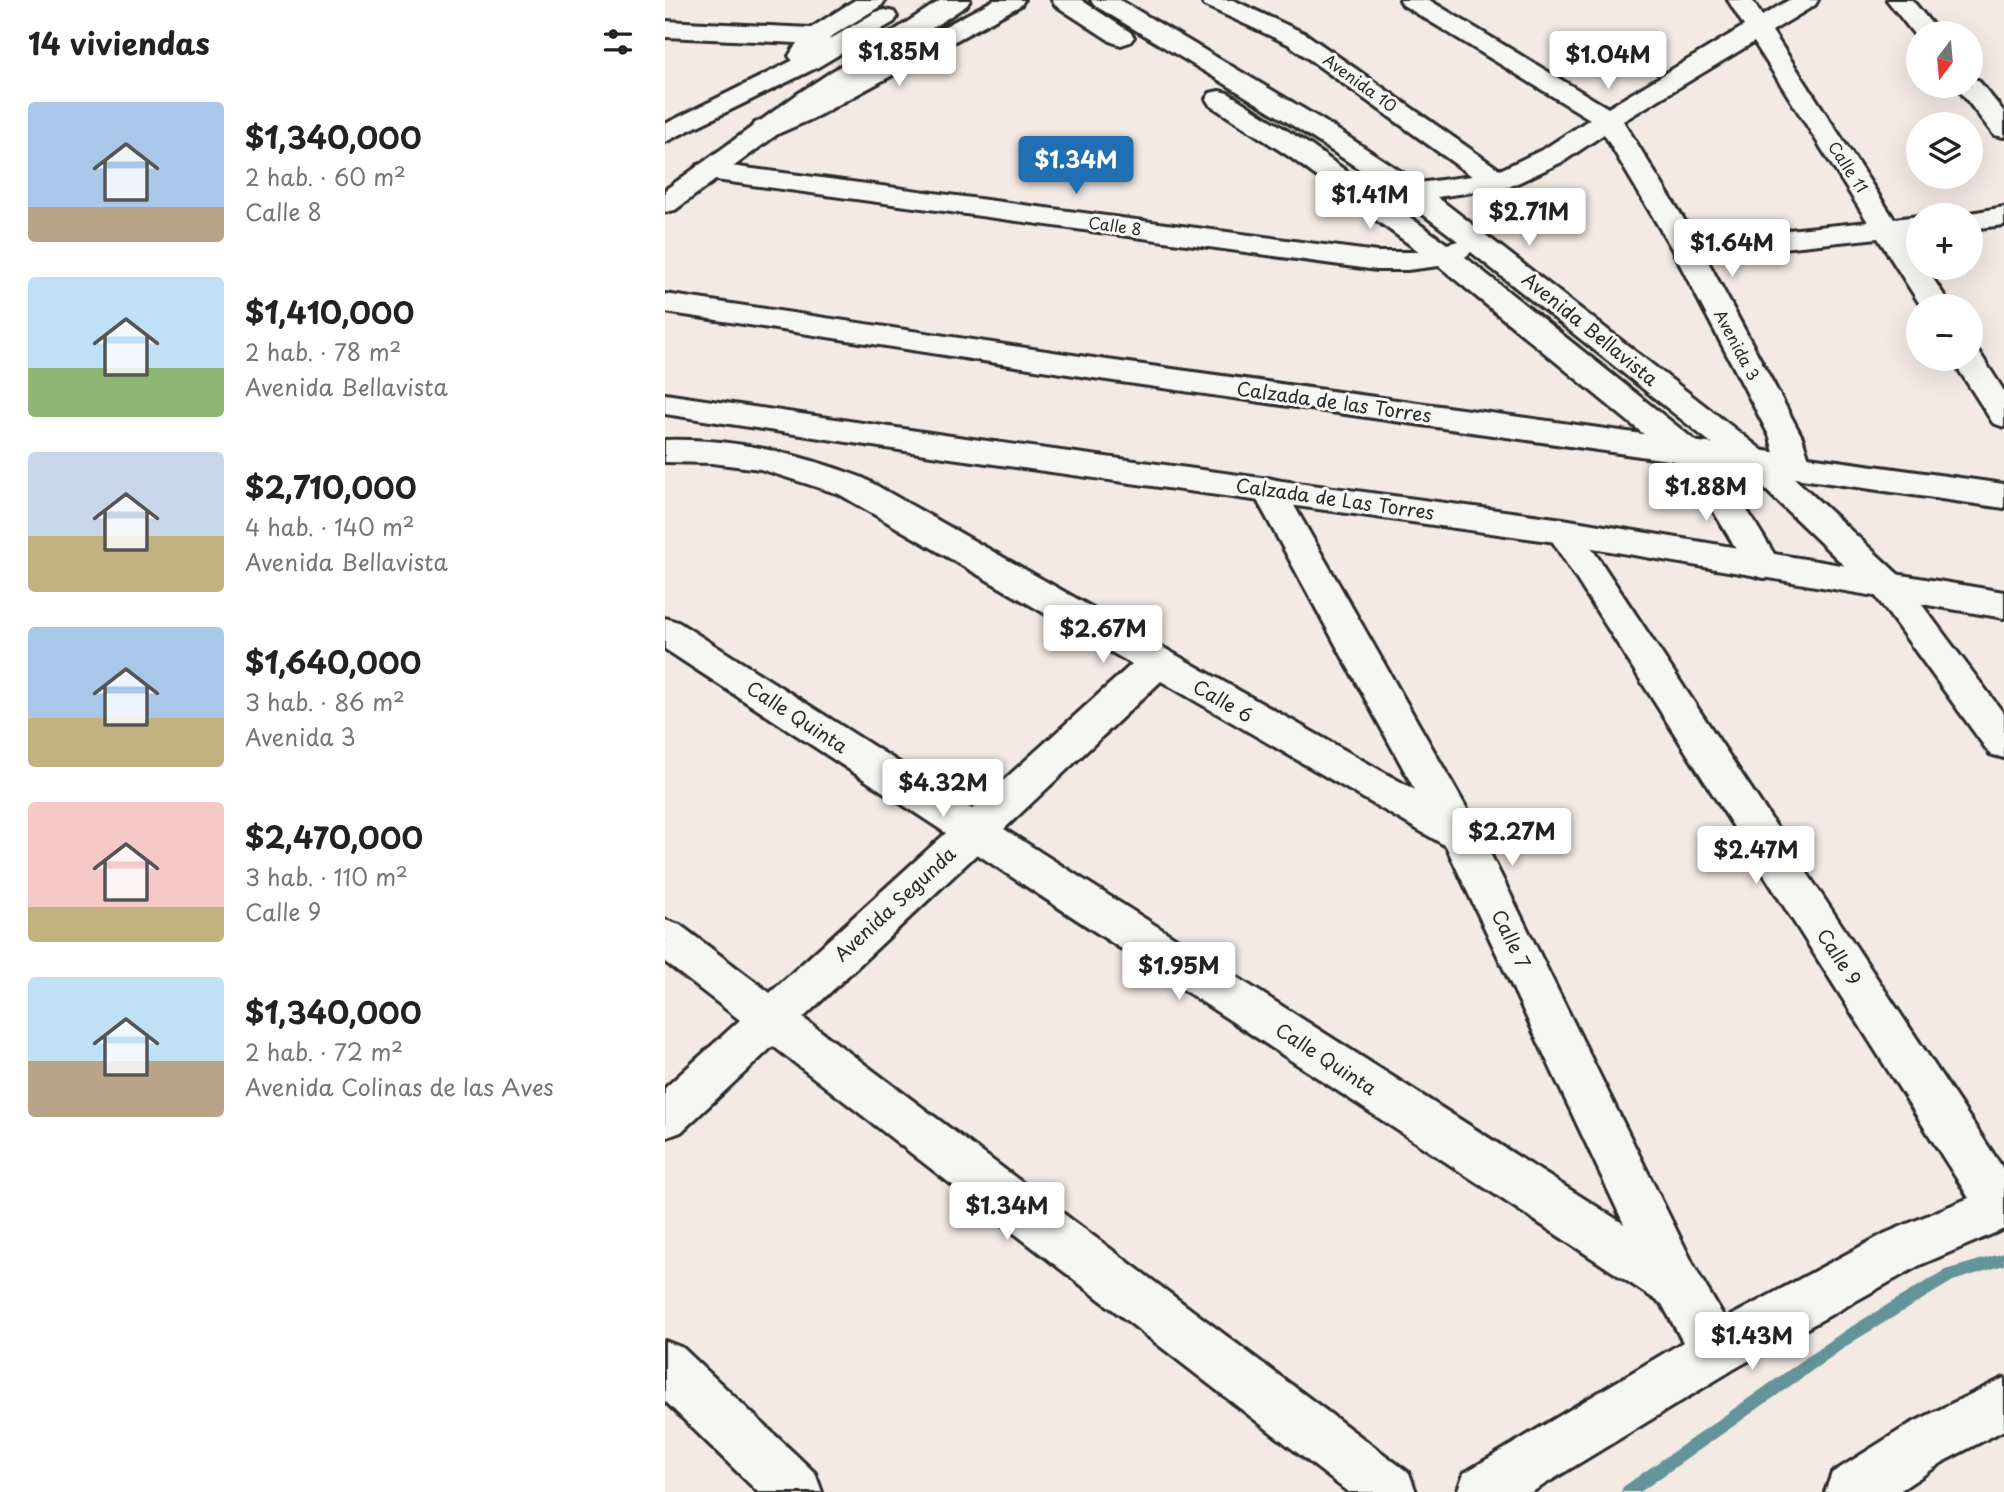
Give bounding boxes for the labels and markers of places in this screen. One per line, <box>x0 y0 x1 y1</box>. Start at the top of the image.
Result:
pin: $1.85M <box>842 28 956 88</box>
pin: $1.04M <box>1551 32 1665 91</box>
pin: $1.34M <box>1019 136 1133 196</box>
pin: $1.41M <box>1313 172 1427 231</box>
pin: $2.71M <box>1472 188 1586 248</box>
pin: $1.64M <box>1675 219 1789 279</box>
pin: $1.88M <box>1649 463 1763 523</box>
pin: $2.67M <box>1046 606 1160 665</box>
pin: $4.32M <box>886 760 1000 819</box>
pin: $2.27M <box>1455 808 1569 868</box>
pin: $2.47M <box>1699 826 1813 886</box>
pin: $1.95M <box>1122 942 1236 1002</box>
pin: $1.34M <box>950 1182 1064 1242</box>
pin: $1.43M <box>1695 1312 1809 1372</box>

